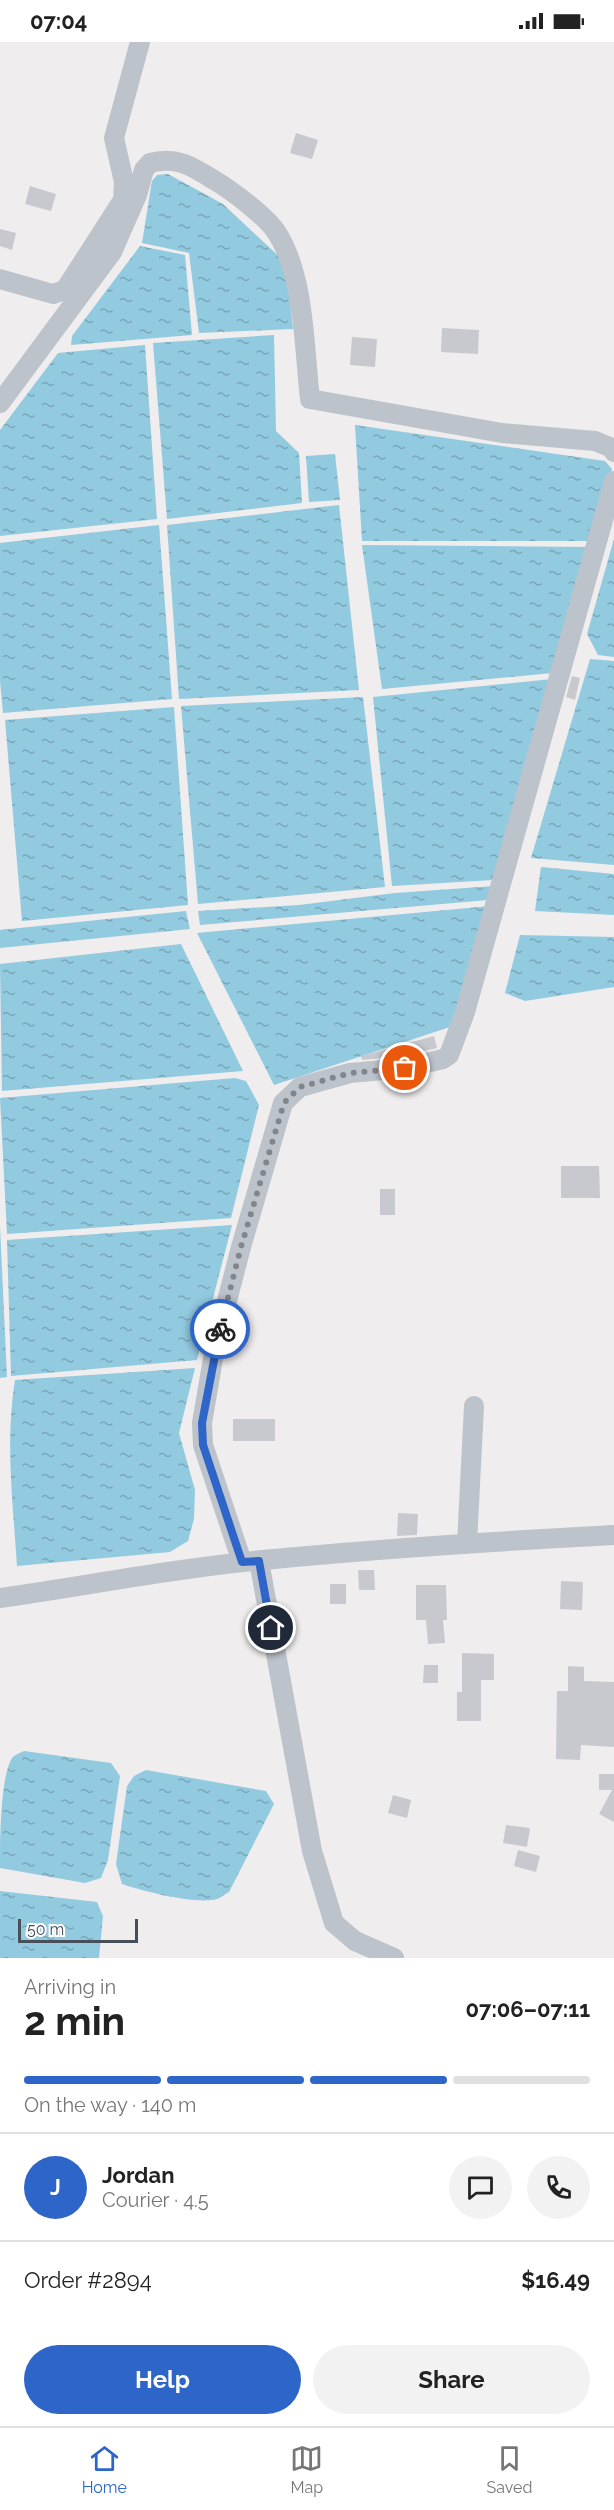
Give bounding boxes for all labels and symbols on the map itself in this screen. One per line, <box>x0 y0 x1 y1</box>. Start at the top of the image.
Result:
pin <box>379 1042 430 1093</box>
courier <box>190 1299 250 1359</box>
pin <box>245 1602 296 1653</box>
scale bar <box>18 1916 138 1944</box>

